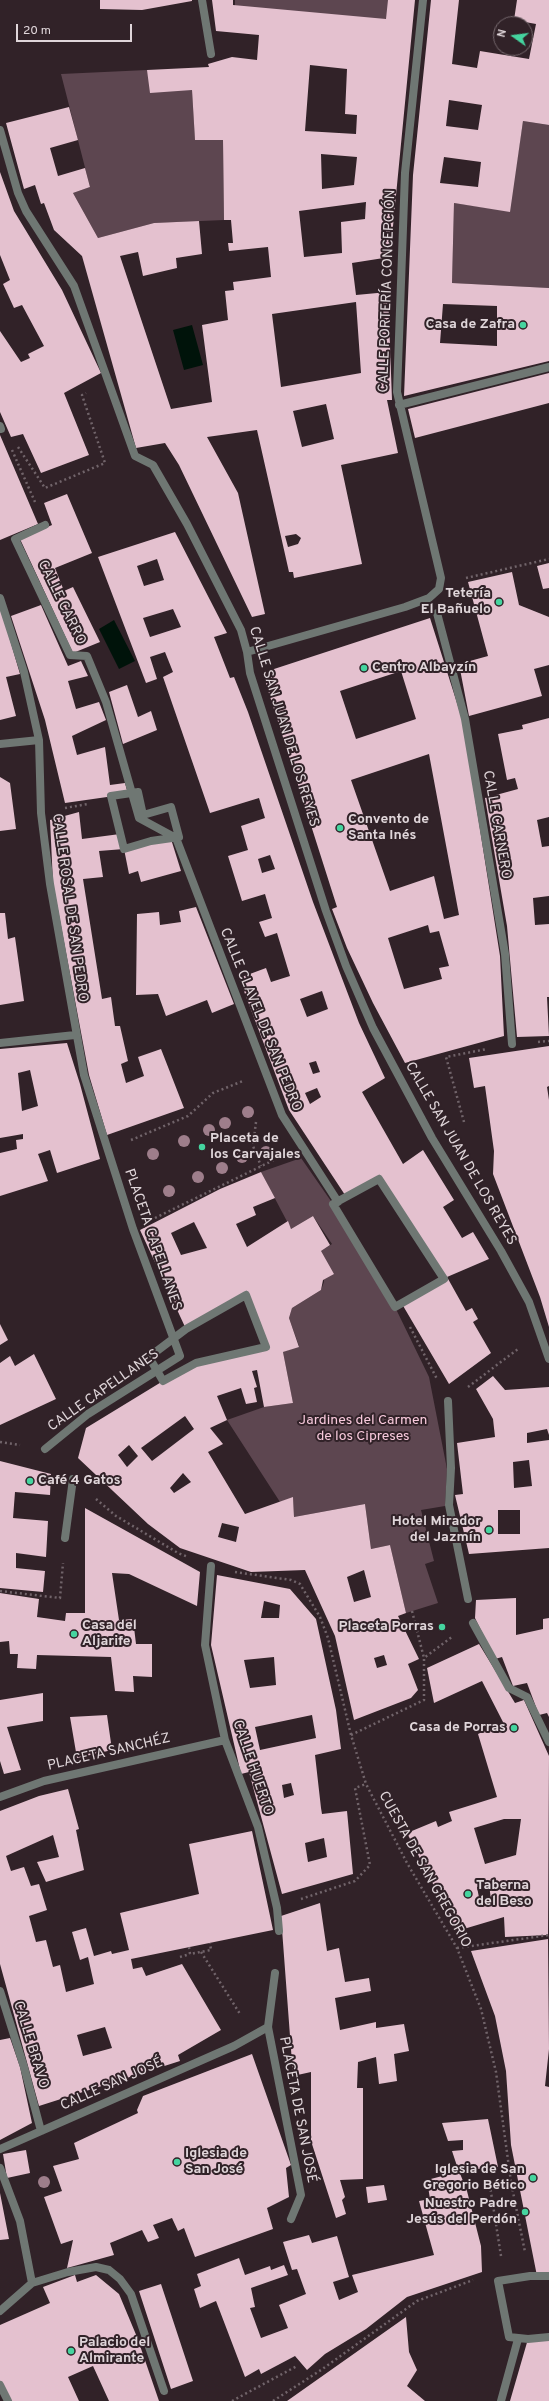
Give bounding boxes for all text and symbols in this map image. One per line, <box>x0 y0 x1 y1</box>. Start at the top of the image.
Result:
scale bar <box>18 16 134 42</box>
north arrow <box>493 16 533 56</box>
text: 20 m <box>23 23 51 39</box>
text: N <box>495 28 510 39</box>
street label: CALLE PORTERÍA CONCEPCIÓN <box>376 189 400 393</box>
place label: Casa de Zafra <box>426 317 515 333</box>
marker: Casa de Zafra <box>518 320 528 330</box>
street label: CALLE CARRO <box>33 558 89 648</box>
place label: Tetería El Bañuelo <box>421 586 491 618</box>
marker: Tetería El Bañuelo <box>494 597 504 607</box>
street label: CALLE SAN JUAN DE LOS REYES <box>244 625 322 829</box>
place label: Centro Albayzín <box>372 660 476 676</box>
marker: Centro Albayzín <box>359 663 369 673</box>
street label: CALLE CARNERO <box>478 769 514 881</box>
street label: CALLE ROSAL DE SAN PEDRO <box>47 812 91 1004</box>
place label: Convento de Santa Inés <box>348 812 429 844</box>
marker: Convento de Santa Inés <box>335 823 345 833</box>
street label: CALLE CLAVEL DE SAN PEDRO <box>215 926 305 1114</box>
street label: CALLE SAN JUAN DE LOS REYES <box>401 1059 519 1249</box>
place label: Placeta de los Carvajales <box>210 1131 301 1164</box>
marker: Placeta de los Carvajales <box>197 1142 207 1152</box>
street label: PLACETA CAPELLANES <box>120 1167 184 1313</box>
street label: CALLE CAPELLANES <box>45 1346 163 1436</box>
park label: Jardines del Carmen de los Cipreses <box>298 1413 428 1446</box>
place label: Café 4 Gatos <box>38 1473 121 1489</box>
marker: Café 4 Gatos <box>25 1476 35 1486</box>
place label: Hotel Mirador del Jazmín <box>392 1514 481 1546</box>
marker: Hotel Mirador del Jazmín <box>484 1525 494 1535</box>
place label: Casa del Aljarife <box>82 1618 137 1650</box>
place label: Placeta Porras <box>339 1619 434 1635</box>
marker: Placeta Porras <box>437 1622 447 1632</box>
marker: Casa del Aljarife <box>69 1629 79 1639</box>
street label: CALLE HUERTO <box>228 1718 276 1818</box>
place label: Casa de Porras <box>409 1720 506 1736</box>
marker: Casa de Porras <box>509 1723 519 1733</box>
street label: PLACETA SANCHÉZ <box>46 1731 172 1775</box>
street label: CUESTA DE SAN GREGORIO <box>374 1789 474 1951</box>
place label: Taberna del Beso <box>476 1878 532 1910</box>
marker: Taberna del Beso <box>463 1889 473 1899</box>
street label: CALLE BRAVO <box>9 1999 51 2091</box>
street label: PLACETA DE SAN JOSÉ <box>275 2035 319 2185</box>
street label: CALLE SAN JOSÉ <box>58 2055 166 2115</box>
place label: Iglesia de San José <box>185 2146 247 2178</box>
marker: Iglesia de San José <box>172 2157 182 2167</box>
place label: Iglesia de San Gregorio Bético <box>423 2162 525 2194</box>
marker: Iglesia de San Gregorio Bético <box>528 2173 538 2183</box>
place label: Nuestro Padre Jesús del Perdón <box>406 2196 517 2228</box>
marker: Nuestro Padre Jesús del Perdón <box>520 2207 530 2217</box>
place label: Palacio del Almirante <box>79 2335 150 2368</box>
marker: Palacio del Almirante <box>66 2346 76 2356</box>

